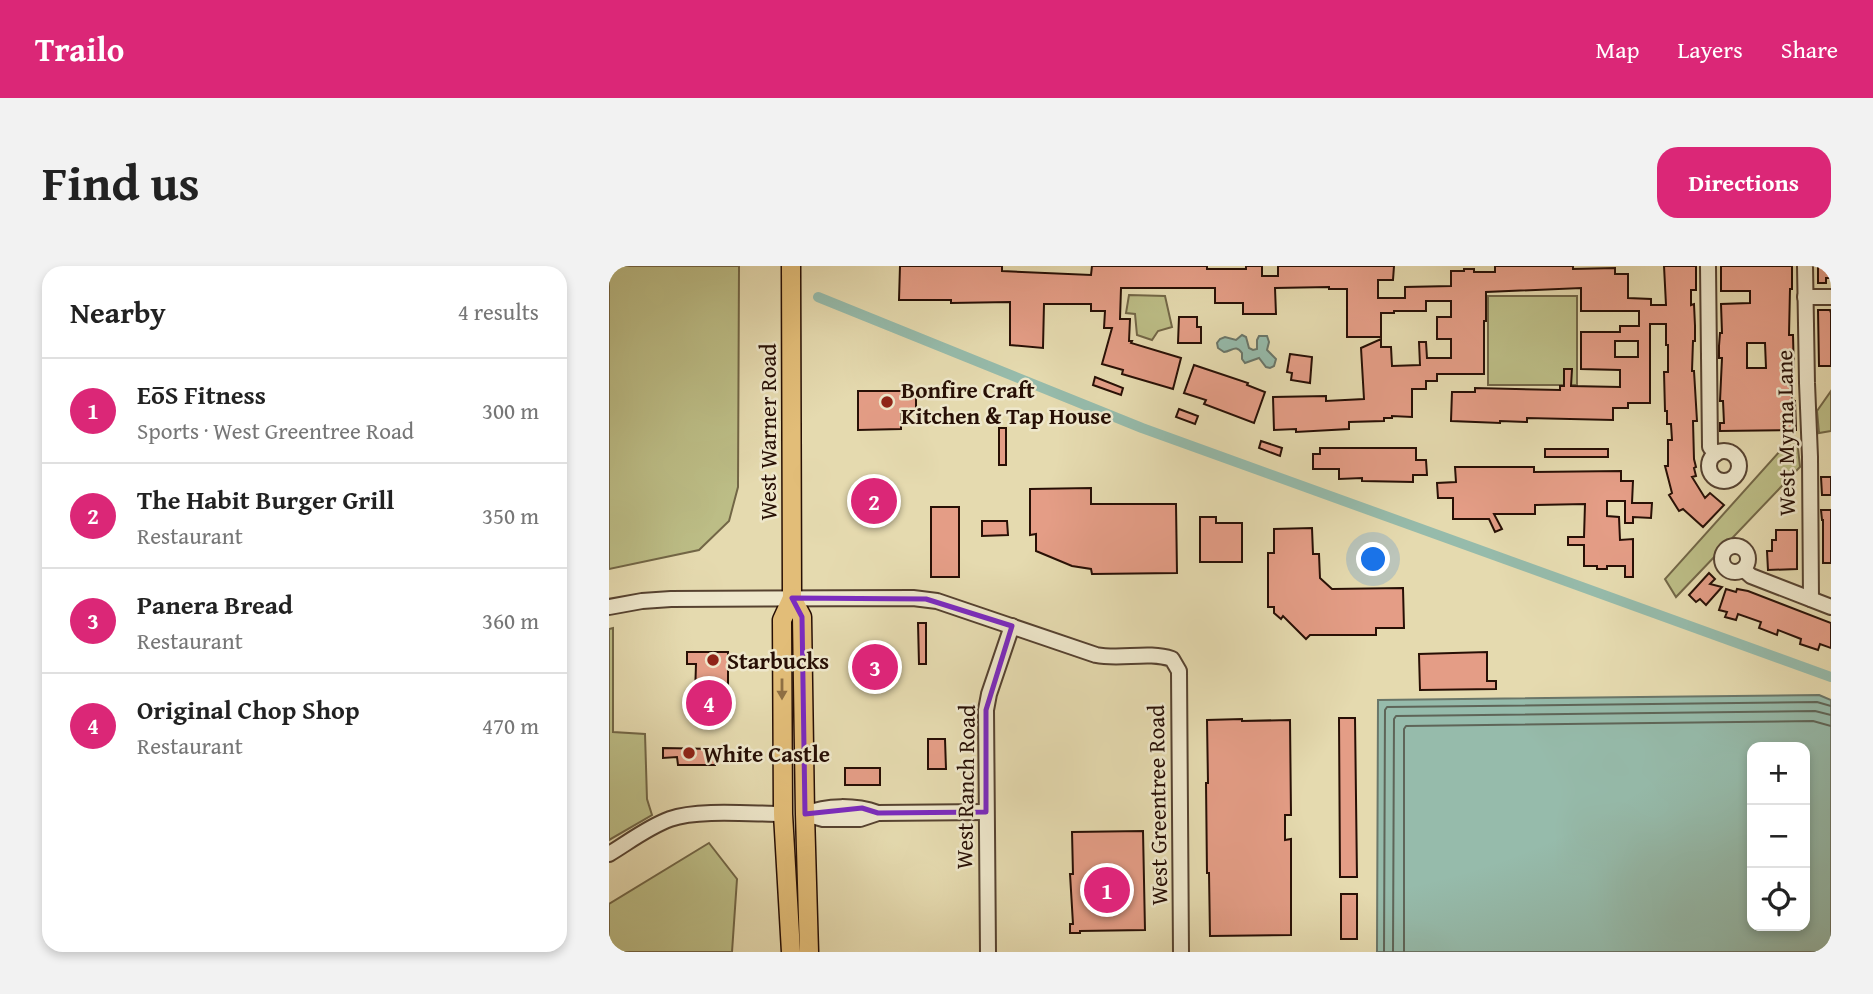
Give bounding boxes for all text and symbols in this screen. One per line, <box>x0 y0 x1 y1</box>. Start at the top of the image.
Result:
text: Trailo <box>35 25 124 73</box>
text: Map <box>1596 32 1639 67</box>
text: Layers <box>1677 32 1743 67</box>
text: Share <box>1781 32 1838 67</box>
text: Find us <box>42 146 200 218</box>
button: Directions <box>1657 147 1831 218</box>
text: Nearby <box>70 290 166 334</box>
text: 4 results <box>458 295 539 328</box>
street label: West Warner Road <box>751 343 784 521</box>
street label: West Myrna Lane <box>1767 350 1803 516</box>
place label: Bonfire Craft Kitchen & Tap House <box>901 373 1112 432</box>
text: EōS Fitness <box>137 375 266 414</box>
text: 1 <box>87 394 99 427</box>
text: 300 m <box>482 394 539 427</box>
marker: Bonfire Craft Kitchen & Tap House <box>879 394 895 410</box>
text: Sports · West Greentree Road <box>137 414 414 447</box>
pin: 2 <box>851 475 897 527</box>
text: The Habit Burger Grill <box>137 480 394 519</box>
text: 2 <box>87 499 99 532</box>
text: 350 m <box>482 499 539 532</box>
text: Restaurant <box>137 519 243 552</box>
your location <box>1356 542 1390 576</box>
text: Panera Bread <box>137 585 293 624</box>
text: 3 <box>87 604 99 637</box>
text: 360 m <box>482 604 539 637</box>
text: Restaurant <box>137 624 243 657</box>
pin: 3 <box>852 641 898 693</box>
place label: Starbucks <box>727 644 829 677</box>
marker: Starbucks <box>705 652 721 668</box>
pin: 4 <box>686 677 732 729</box>
one-way arrow <box>776 678 788 700</box>
text: Original Chop Shop <box>137 690 360 729</box>
street label: West Ranch Road <box>947 704 983 870</box>
street label: West Greentree Road <box>1139 704 1175 906</box>
text: 4 <box>87 709 99 742</box>
text: 470 m <box>482 709 539 742</box>
text: Restaurant <box>137 729 243 762</box>
place label: White Castle <box>703 737 830 770</box>
map controls <box>1747 742 1810 931</box>
button: + <box>1747 742 1810 805</box>
marker: White Castle <box>681 745 697 761</box>
button: − <box>1747 805 1810 868</box>
pin: 1 <box>1084 864 1130 916</box>
button: locate <box>1747 868 1810 931</box>

